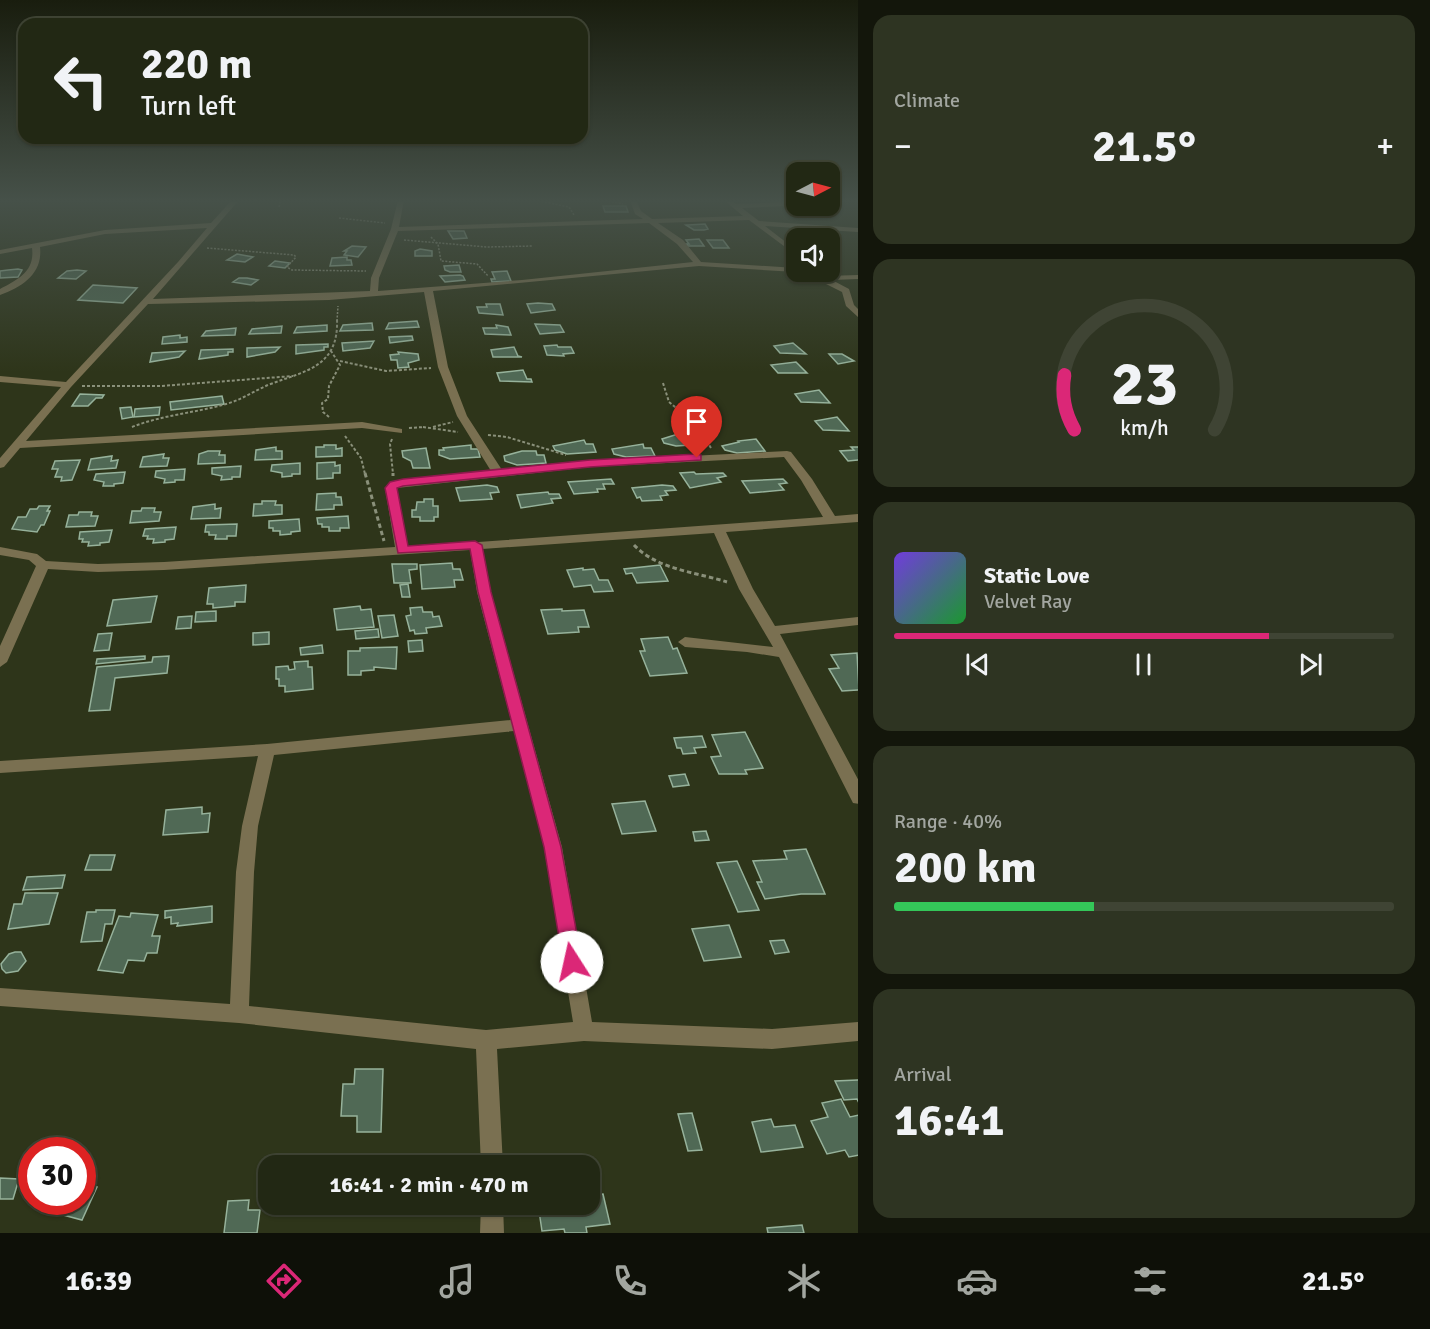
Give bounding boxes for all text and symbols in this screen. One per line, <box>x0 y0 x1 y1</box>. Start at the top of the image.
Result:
text: 220 m <box>141 39 252 90</box>
icon: left <box>42 42 120 120</box>
text: Climate <box>894 88 960 113</box>
text: Turn left <box>141 90 236 123</box>
text: 21.5° <box>1092 119 1196 174</box>
text: − <box>894 126 912 167</box>
text: + <box>1376 126 1394 167</box>
north arrow <box>786 162 840 216</box>
map controls <box>786 162 840 282</box>
button: sound <box>786 228 840 282</box>
text: 23 <box>1110 345 1178 422</box>
pin <box>671 396 722 458</box>
icon: arrive <box>680 405 713 438</box>
text: km/h <box>1120 415 1168 441</box>
text: Static Love <box>984 562 1090 589</box>
text: Velvet Ray <box>984 589 1072 614</box>
icon: previous <box>961 648 994 681</box>
icon: pause <box>1127 648 1160 681</box>
icon: next <box>1294 648 1327 681</box>
text: Range · 40% <box>894 809 1002 834</box>
text: 200 km <box>894 840 1037 895</box>
position arrow <box>540 930 604 994</box>
text: Arrival <box>894 1062 952 1087</box>
text: 16:41 <box>894 1093 1004 1148</box>
speed limit sign: 30 <box>18 1137 96 1215</box>
text: 16:41 · 2 min · 470 m <box>329 1171 529 1198</box>
icon: directions <box>263 1260 305 1302</box>
icon: music <box>436 1260 478 1302</box>
icon: phone <box>609 1260 651 1302</box>
icon: climate <box>783 1260 825 1302</box>
icon: car <box>956 1260 998 1302</box>
icon: filters <box>1129 1260 1171 1302</box>
text: 16:39 <box>66 1265 132 1298</box>
text: 21.5° <box>1302 1265 1364 1298</box>

